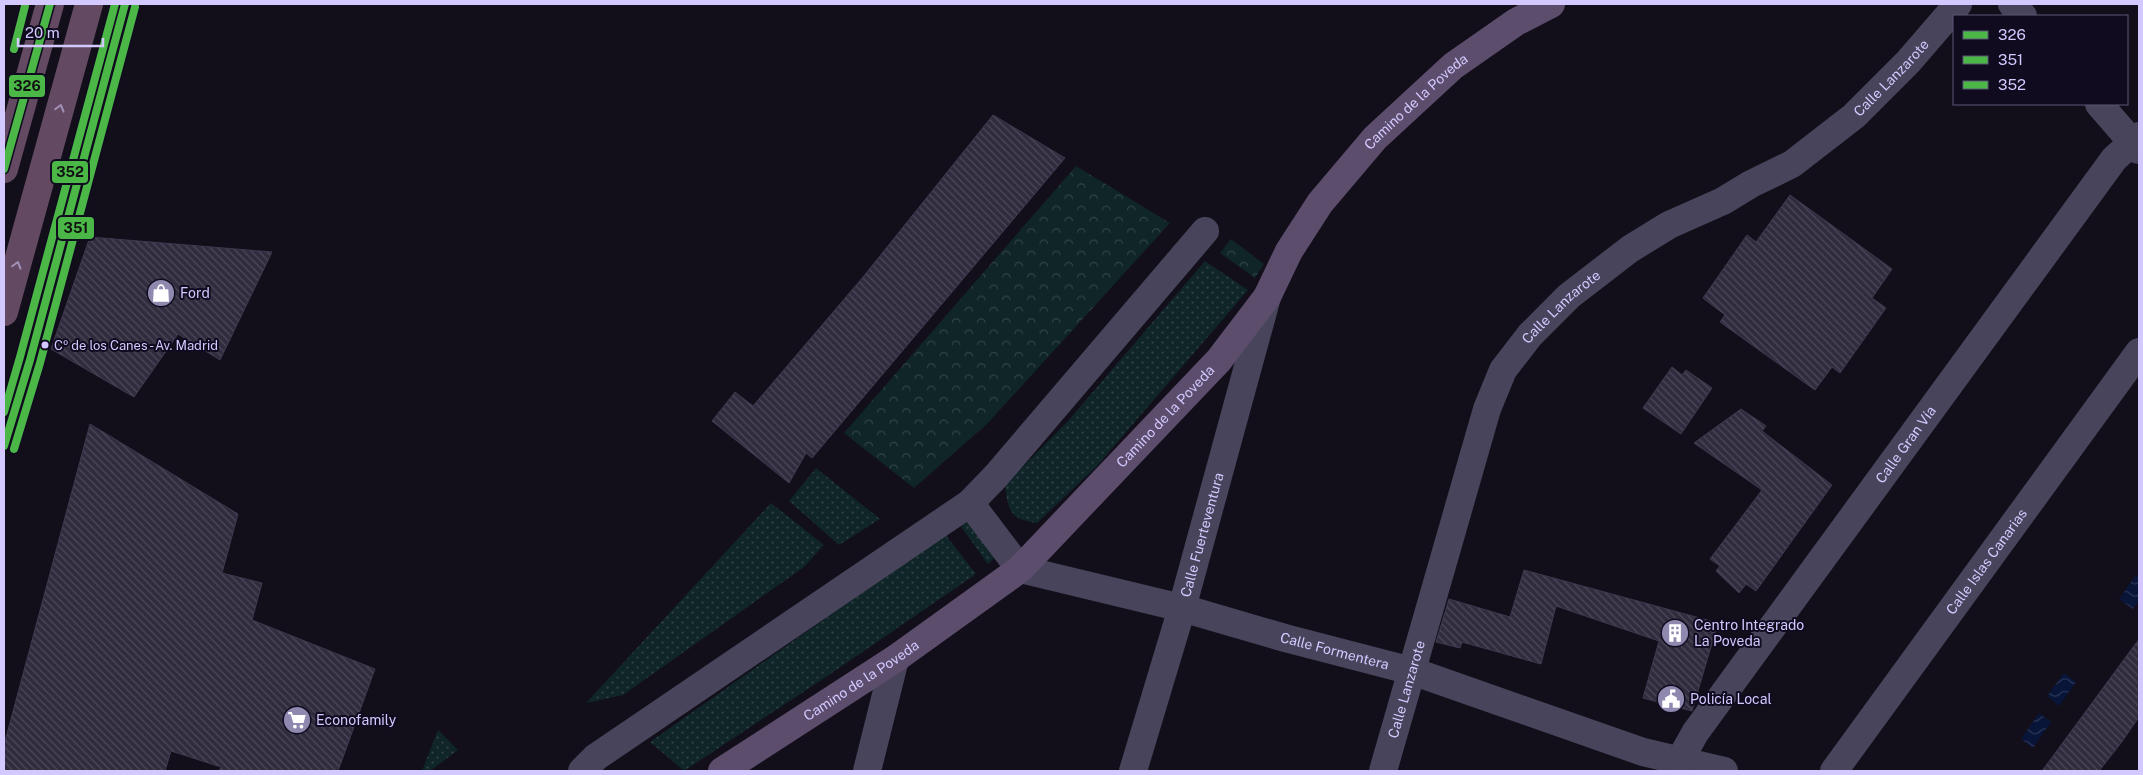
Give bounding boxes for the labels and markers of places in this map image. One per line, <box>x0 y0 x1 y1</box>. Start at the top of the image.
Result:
shop icon: Ford <box>146 278 176 308</box>
place label: Ford <box>180 285 210 301</box>
place label: Cº de los Canes - Av. Madrid <box>54 338 218 353</box>
marker: Cº de los Canes - Av. Madrid <box>40 340 50 350</box>
place label: Centro Integrado La Poveda <box>1694 617 1804 649</box>
building icon: Centro Integrado La Poveda <box>1660 618 1690 648</box>
public building icon: Policía Local <box>1656 684 1686 714</box>
place label: Policía Local <box>1690 691 1772 707</box>
supermarket icon: Econofamily <box>282 705 312 735</box>
place label: Econofamily <box>316 712 397 728</box>

